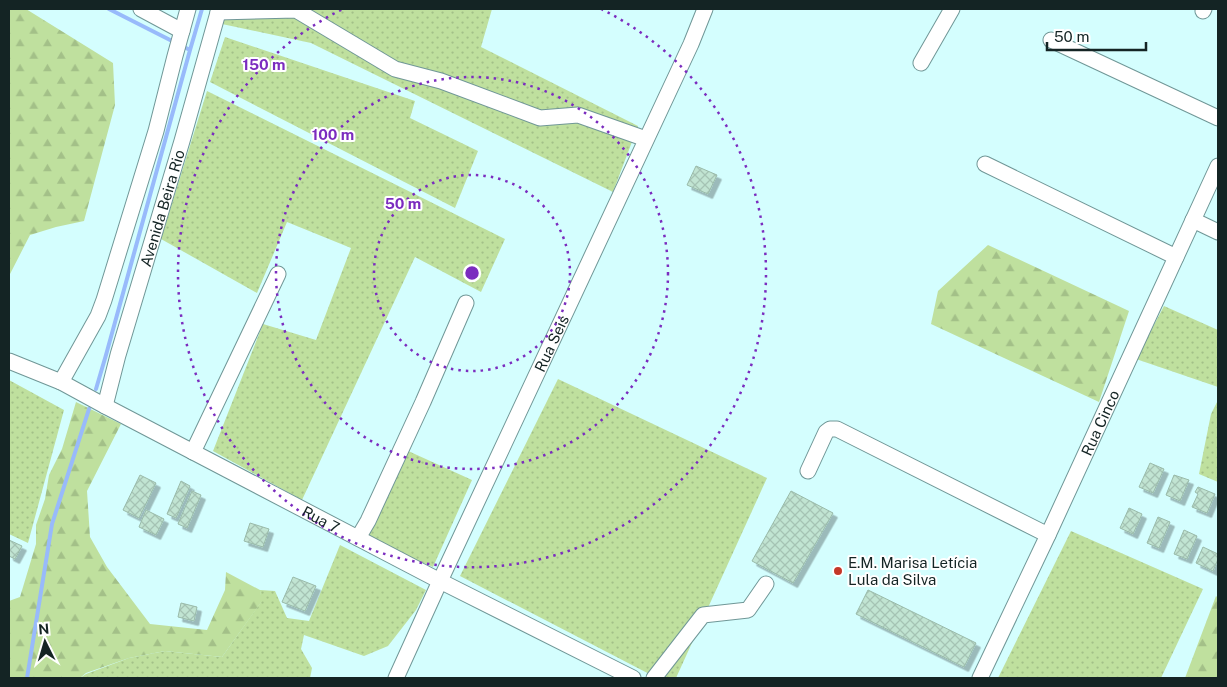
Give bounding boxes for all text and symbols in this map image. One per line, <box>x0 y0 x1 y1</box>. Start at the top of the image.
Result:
scale bar <box>1047 20 1146 52</box>
text: 50 m <box>1054 28 1089 45</box>
text: 150 m <box>242 56 286 73</box>
text: 100 m <box>312 126 354 143</box>
street label: Avenida Beira Rio <box>136 148 187 269</box>
text: 50 m <box>385 195 421 212</box>
centre of rings <box>463 264 481 282</box>
street label: Rua Seis <box>531 312 572 374</box>
street label: Rua Cinco <box>1077 387 1122 458</box>
street label: Rua 7 <box>300 502 343 536</box>
place label: E.M. Marisa Letícia Lula da Silva <box>848 554 977 588</box>
marker: E.M. Marisa Letícia Lula da Silva <box>832 565 844 577</box>
north arrow <box>20 617 70 667</box>
text: N <box>38 621 50 637</box>

